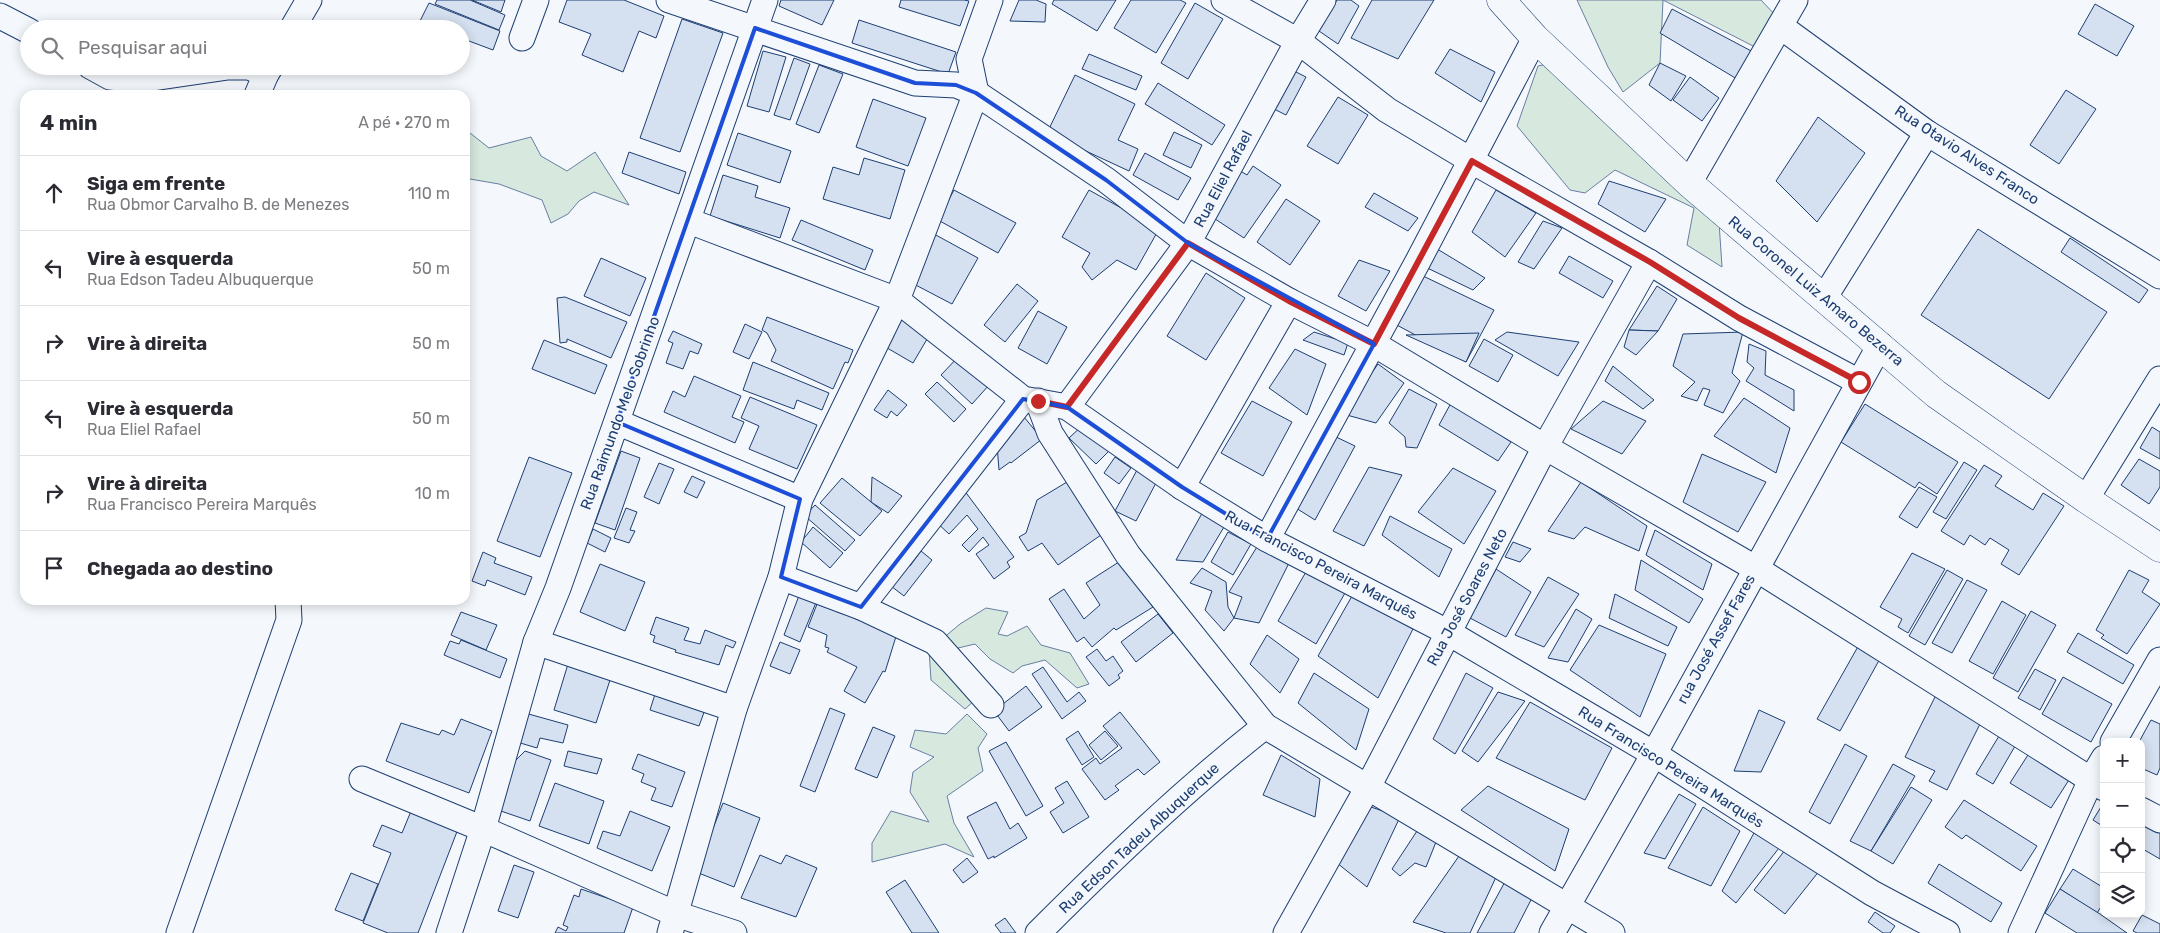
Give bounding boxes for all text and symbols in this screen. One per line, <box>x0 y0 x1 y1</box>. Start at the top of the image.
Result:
search box <box>20 20 470 75</box>
icon: search <box>38 34 66 62</box>
text: Pesquisar aqui <box>78 36 207 59</box>
street label: Rua Otavio Alves Franco <box>1891 102 2043 208</box>
text: 4 min <box>40 110 98 135</box>
text: A pé · 270 m <box>358 113 450 132</box>
street label: Rua Eliel Rafael <box>1190 128 1256 230</box>
text: Siga em frente <box>87 172 225 195</box>
icon: ahead <box>40 179 68 207</box>
text: 110 m <box>408 184 450 203</box>
text: Rua Obmor Carvalho B. de Menezes <box>87 195 349 214</box>
street label: Rua Coronel Luiz Amaro Bezerra <box>1725 212 1907 370</box>
text: Vire à esquerda <box>87 247 234 270</box>
icon: left <box>40 254 68 282</box>
text: 50 m <box>412 259 450 278</box>
text: Rua Edson Tadeu Albuquerque <box>87 270 314 289</box>
street label: Rua Raimundo Melo Sobrinho <box>577 314 663 512</box>
icon: right <box>40 329 68 357</box>
text: Vire à direita <box>87 332 207 355</box>
text: 50 m <box>412 334 450 353</box>
route start <box>1848 371 1871 394</box>
route end <box>1027 390 1050 413</box>
text: Vire à esquerda <box>87 397 234 420</box>
icon: left <box>40 404 68 432</box>
text: 50 m <box>412 409 450 428</box>
text: Rua Eliel Rafael <box>87 420 201 439</box>
text: Vire à direita <box>87 472 207 495</box>
icon: right <box>40 479 68 507</box>
text: 10 m <box>415 484 450 503</box>
text: Rua Francisco Pereira Marquês <box>87 495 317 514</box>
street label: Rua Francisco Pereira Marquês <box>1222 507 1421 624</box>
street label: Rua José Soares Neto <box>1423 525 1511 669</box>
icon: arrive <box>40 554 68 582</box>
text: Chegada ao destino <box>87 557 273 580</box>
street label: rua José Assef Fares <box>1673 571 1759 707</box>
street label: Rua Francisco Pereira Marquês <box>1575 702 1767 832</box>
map controls <box>2100 738 2145 918</box>
button: + <box>2100 738 2145 783</box>
street label: Rua Edson Tadeu Albuquerque <box>1055 759 1223 917</box>
button: − <box>2100 783 2145 828</box>
button: locate <box>2100 828 2145 873</box>
button: layers <box>2100 873 2145 918</box>

